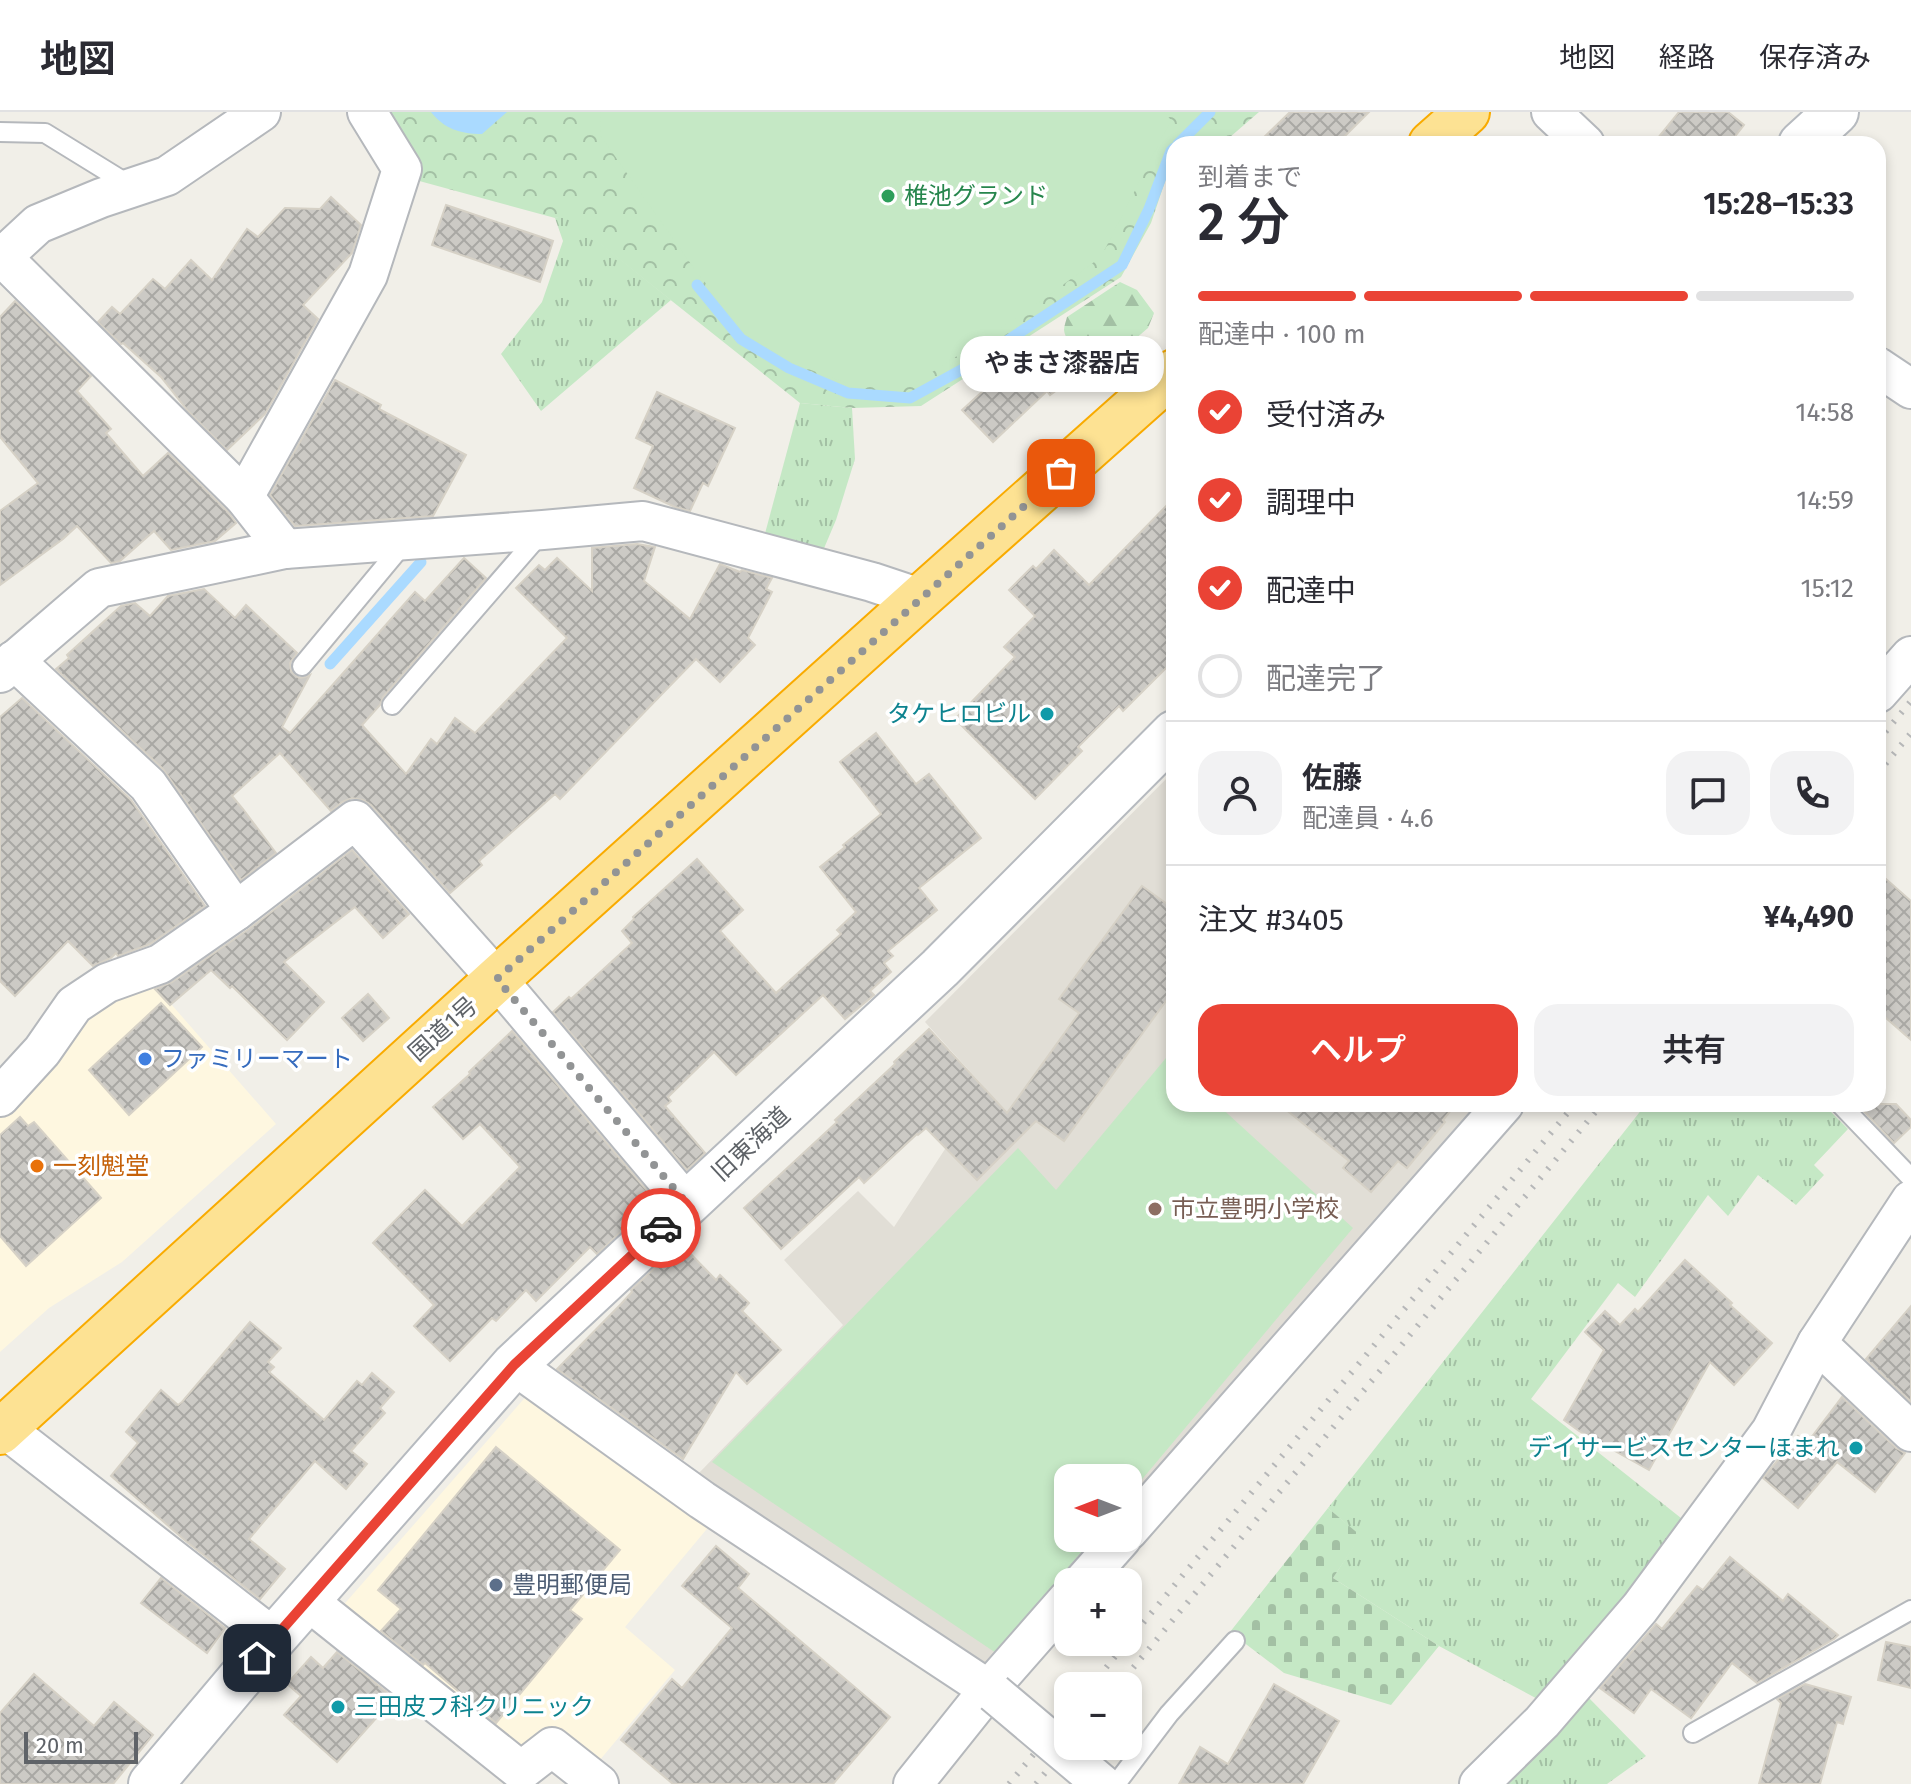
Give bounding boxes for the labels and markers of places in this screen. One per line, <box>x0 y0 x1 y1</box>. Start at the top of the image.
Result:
place label: 椎池グランド <box>904 182 1048 210</box>
marker: 椎池グランド <box>879 187 897 205</box>
callout: やまさ漆器店 <box>959 337 1163 393</box>
pin <box>1027 439 1095 507</box>
place label: タケヒロビル <box>887 700 1031 728</box>
marker: タケヒロビル <box>1038 705 1056 723</box>
place label: ファミリーマート <box>161 1045 353 1073</box>
marker: ファミリーマート <box>136 1050 154 1068</box>
place label: 一刻魁堂 <box>53 1152 149 1180</box>
marker: 一刻魁堂 <box>28 1157 46 1175</box>
place label: 市立豊明小学校 <box>1171 1195 1339 1223</box>
marker: 市立豊明小学校 <box>1146 1200 1164 1218</box>
place label: デイサービスセンターほまれ <box>1528 1434 1840 1462</box>
marker: デイサービスセンターほまれ <box>1847 1439 1865 1457</box>
place label: 豊明郵便局 <box>512 1571 632 1599</box>
marker: 豊明郵便局 <box>487 1576 505 1594</box>
pin <box>223 1624 291 1692</box>
place label: 三田皮フ科クリニック <box>354 1693 594 1721</box>
marker: 三田皮フ科クリニック <box>329 1698 347 1716</box>

